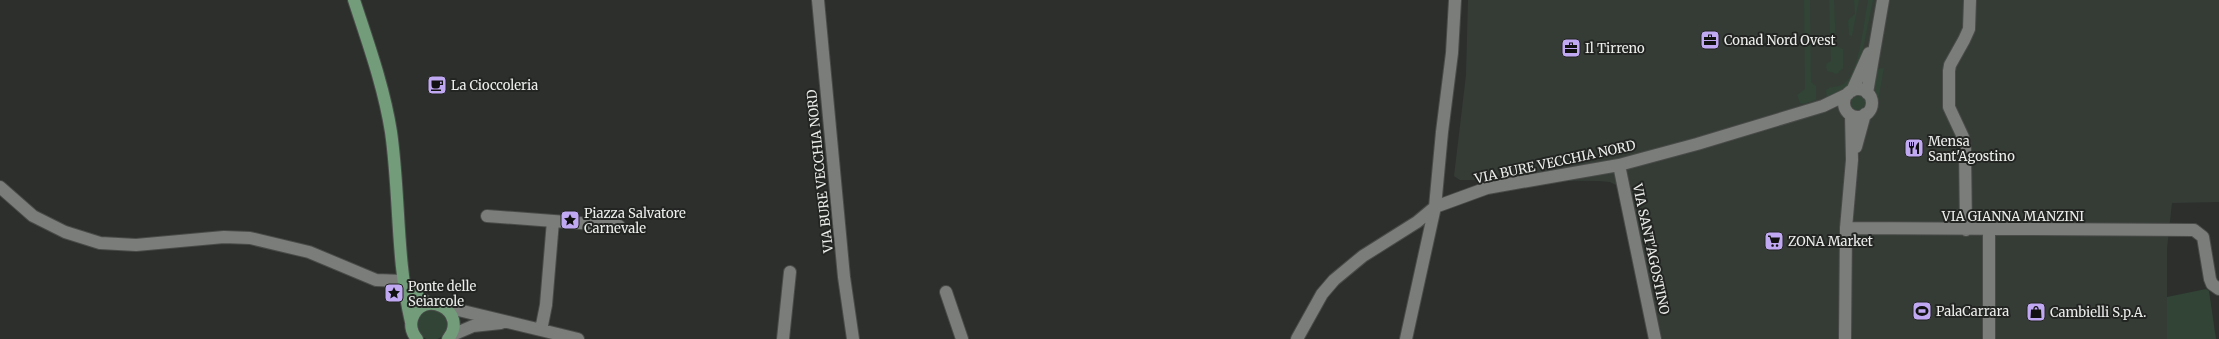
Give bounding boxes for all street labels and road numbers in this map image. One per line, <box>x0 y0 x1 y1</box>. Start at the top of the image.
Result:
street label: VIA BURE VECCHIA NORD <box>803 88 837 254</box>
street label: VIA BURE VECCHIA NORD <box>1472 137 1637 188</box>
street label: VIA SANT'AGOSTINO <box>1629 181 1673 316</box>
street label: VIA GIANNA MANZINI <box>1941 208 2084 225</box>

